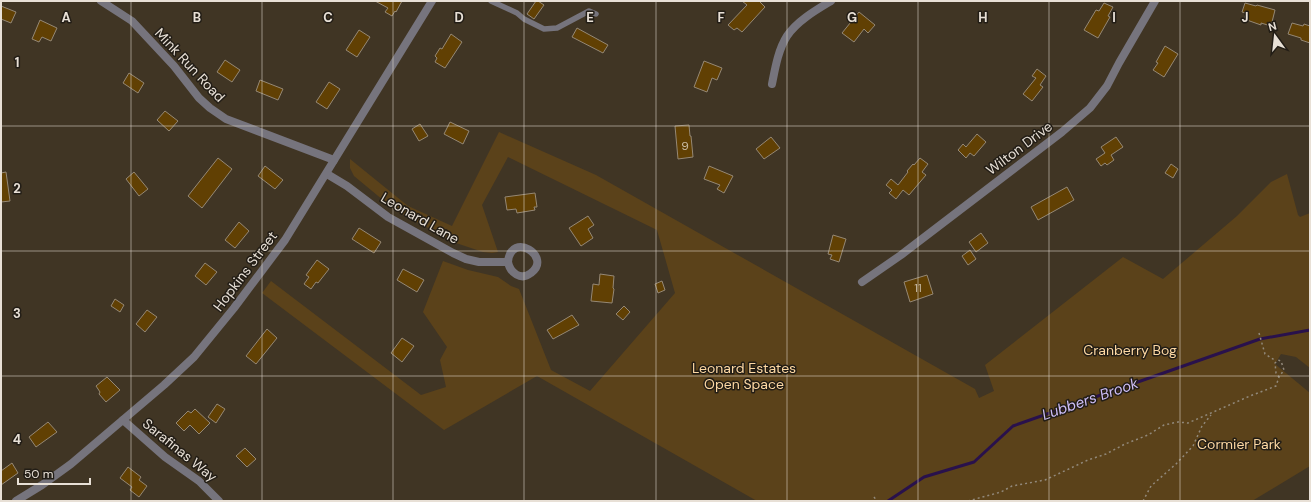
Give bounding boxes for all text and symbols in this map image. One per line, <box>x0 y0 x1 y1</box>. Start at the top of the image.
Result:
text: A <box>61 9 71 26</box>
text: B <box>193 9 201 26</box>
text: C <box>323 9 333 26</box>
text: D <box>454 9 464 26</box>
text: E <box>586 9 594 26</box>
text: F <box>717 9 725 26</box>
text: G <box>847 9 857 26</box>
text: H <box>978 9 988 26</box>
text: I <box>1112 9 1116 26</box>
text: J <box>1241 9 1249 26</box>
north arrow <box>1255 16 1295 56</box>
text: N <box>1267 19 1278 34</box>
street label: Mink Run Road <box>151 24 229 106</box>
text: 1 <box>15 54 19 71</box>
street label: Wilton Drive <box>982 117 1056 179</box>
house number: 9 <box>681 138 689 154</box>
text: 2 <box>13 180 21 197</box>
street label: Leonard Lane <box>378 188 462 248</box>
street label: Hopkins Street <box>209 227 281 315</box>
house number: 11 <box>914 280 922 296</box>
text: 3 <box>13 305 21 322</box>
park label: Cranberry Bog <box>1083 341 1177 359</box>
park label: Leonard Estates Open Space <box>692 359 796 393</box>
water label: Lubbers Brook <box>1039 373 1141 425</box>
street label: Sarafinas Way <box>139 414 221 486</box>
text: 4 <box>13 431 21 448</box>
park label: Cormier Park <box>1197 435 1281 453</box>
scale bar <box>18 460 90 486</box>
text: 50 m <box>24 466 53 482</box>

